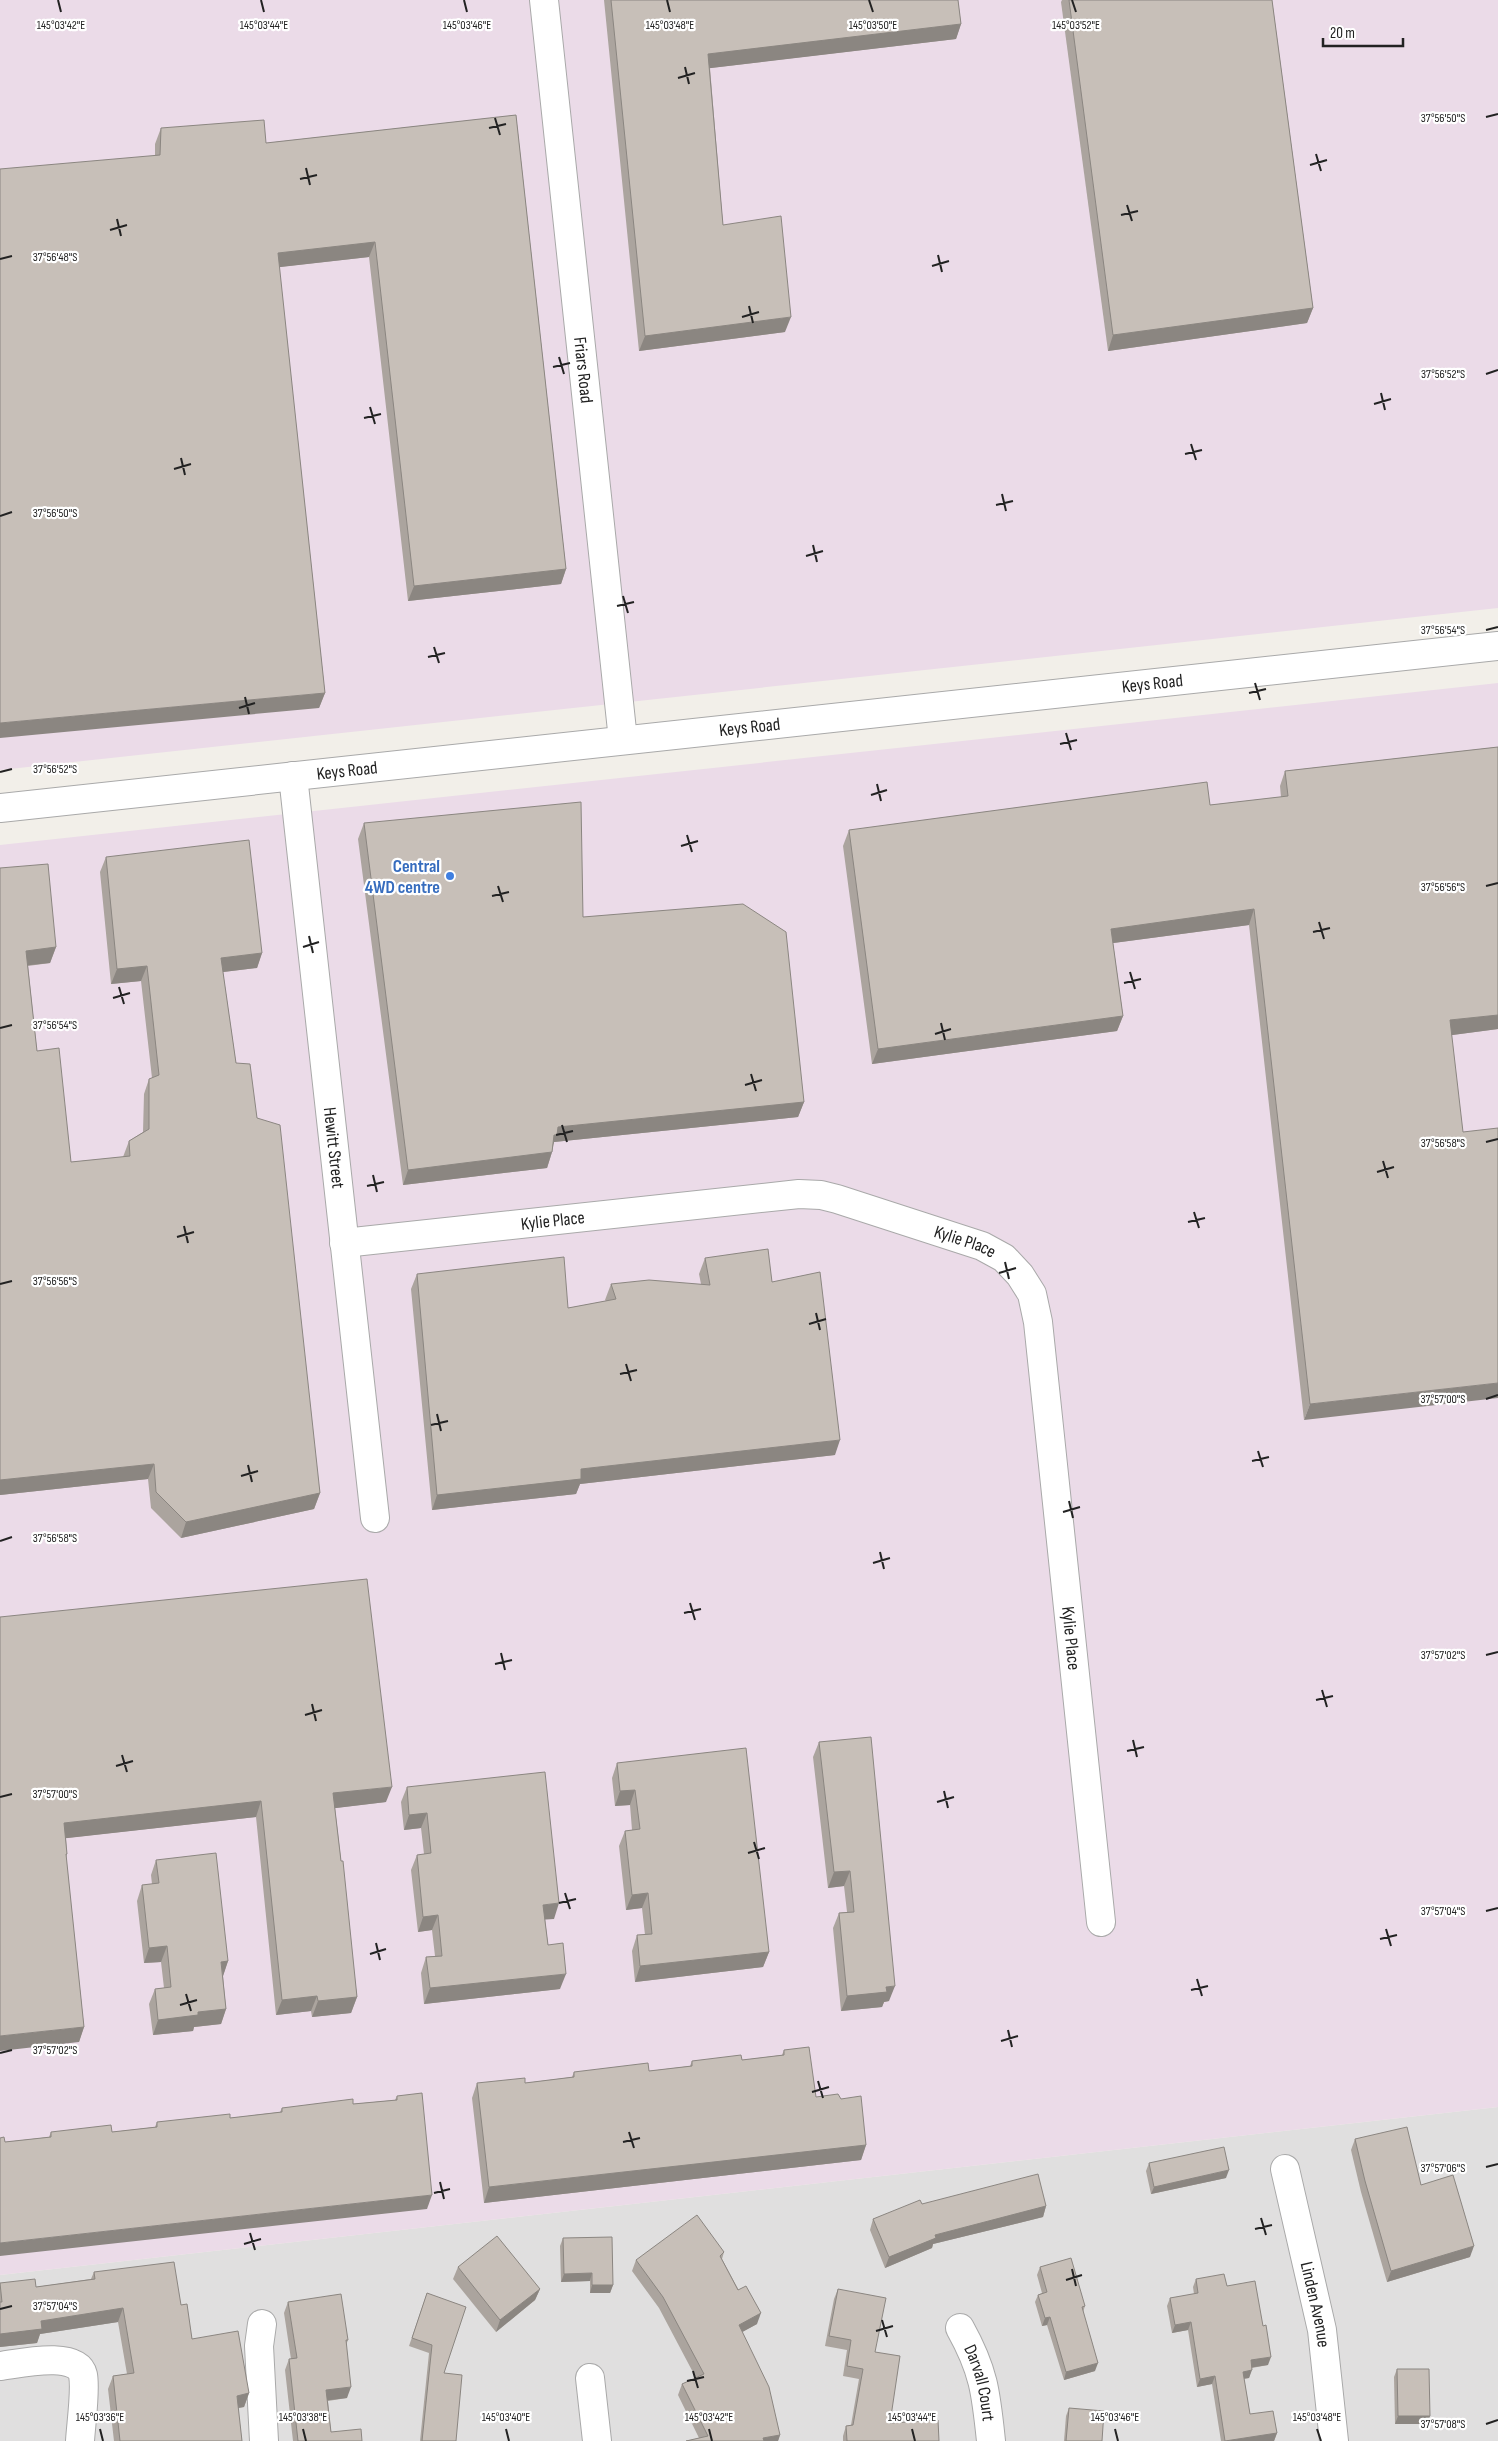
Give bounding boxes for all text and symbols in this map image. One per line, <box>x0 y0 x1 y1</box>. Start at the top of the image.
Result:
scale bar <box>1323 15 1403 47</box>
text: 145°03'42"E <box>37 18 85 33</box>
text: 145°03'44"E <box>240 18 288 33</box>
text: 145°03'46"E <box>443 18 491 33</box>
text: 145°03'48"E <box>646 18 694 33</box>
text: 145°03'50"E <box>849 18 897 33</box>
text: 145°03'52"E <box>1052 18 1100 33</box>
text: 20 m <box>1330 24 1355 43</box>
text: 37°56'50"S <box>1421 111 1465 126</box>
text: 37°56'48"S <box>33 250 77 265</box>
street label: Friars Road <box>569 336 597 404</box>
text: 37°56'52"S <box>1421 367 1465 382</box>
text: 37°56'50"S <box>33 506 77 521</box>
text: 37°56'54"S <box>1421 623 1465 638</box>
street label: Keys Road <box>1121 670 1184 698</box>
street label: Keys Road <box>718 714 781 741</box>
street label: Keys Road <box>315 757 379 785</box>
text: 37°56'52"S <box>33 762 77 777</box>
place label: Central 4WD centre <box>365 856 440 898</box>
marker: Central 4WD centre <box>444 870 456 882</box>
text: 37°56'56"S <box>1421 880 1465 895</box>
text: 37°56'54"S <box>33 1018 77 1033</box>
street label: Hewitt Street <box>319 1106 349 1190</box>
text: 37°56'58"S <box>1421 1136 1465 1151</box>
street label: Kylie Place <box>520 1207 586 1235</box>
street label: Kylie Place <box>931 1221 1000 1263</box>
text: 37°56'56"S <box>33 1274 77 1289</box>
text: 37°57'00"S <box>1421 1392 1465 1407</box>
text: 37°56'58"S <box>33 1531 77 1546</box>
street label: Kylie Place <box>1057 1605 1084 1671</box>
text: 37°57'02"S <box>1421 1648 1465 1663</box>
text: 37°57'00"S <box>33 1787 77 1802</box>
text: 37°57'04"S <box>1421 1904 1465 1919</box>
text: 37°57'02"S <box>33 2043 77 2058</box>
text: 37°57'06"S <box>1421 2161 1465 2176</box>
street label: Linden Avenue <box>1296 2260 1334 2348</box>
text: 37°57'04"S <box>33 2299 77 2314</box>
street label: Darvall Court <box>959 2341 999 2423</box>
text: 145°03'36"E <box>76 2410 124 2425</box>
text: 145°03'38"E <box>279 2410 327 2425</box>
text: 145°03'40"E <box>482 2410 530 2425</box>
text: 145°03'42"E <box>685 2410 733 2425</box>
text: 145°03'44"E <box>888 2410 936 2425</box>
text: 145°03'46"E <box>1091 2410 1139 2425</box>
text: 145°03'48"E <box>1293 2410 1341 2425</box>
text: 37°57'08"S <box>1421 2417 1465 2432</box>

